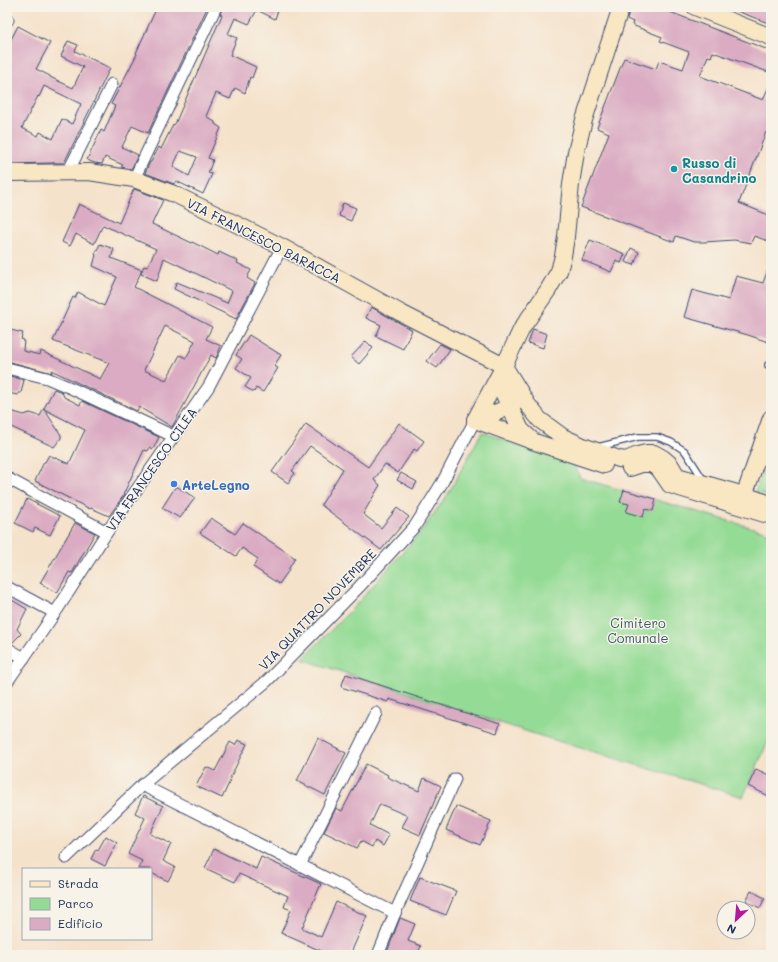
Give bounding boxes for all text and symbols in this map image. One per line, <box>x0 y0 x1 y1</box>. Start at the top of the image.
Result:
place label: Russo di Casandrino <box>682 154 756 186</box>
marker: Russo di Casandrino <box>669 164 679 174</box>
street label: VIA FRANCESCO BARACCA <box>184 194 344 286</box>
street label: VIA FRANCESCO CILEA <box>102 404 200 534</box>
place label: ArteLegno <box>182 476 250 493</box>
marker: ArteLegno <box>169 479 179 489</box>
street label: VIA QUATTRO NOVEMBRE <box>255 545 379 673</box>
park label: Cimitero Comunale <box>607 614 669 646</box>
legend <box>22 868 152 940</box>
text: Strada <box>58 875 99 891</box>
text: Parco <box>58 895 93 911</box>
north arrow <box>716 900 756 940</box>
text: Edificio <box>58 915 102 931</box>
text: N <box>724 921 738 938</box>

